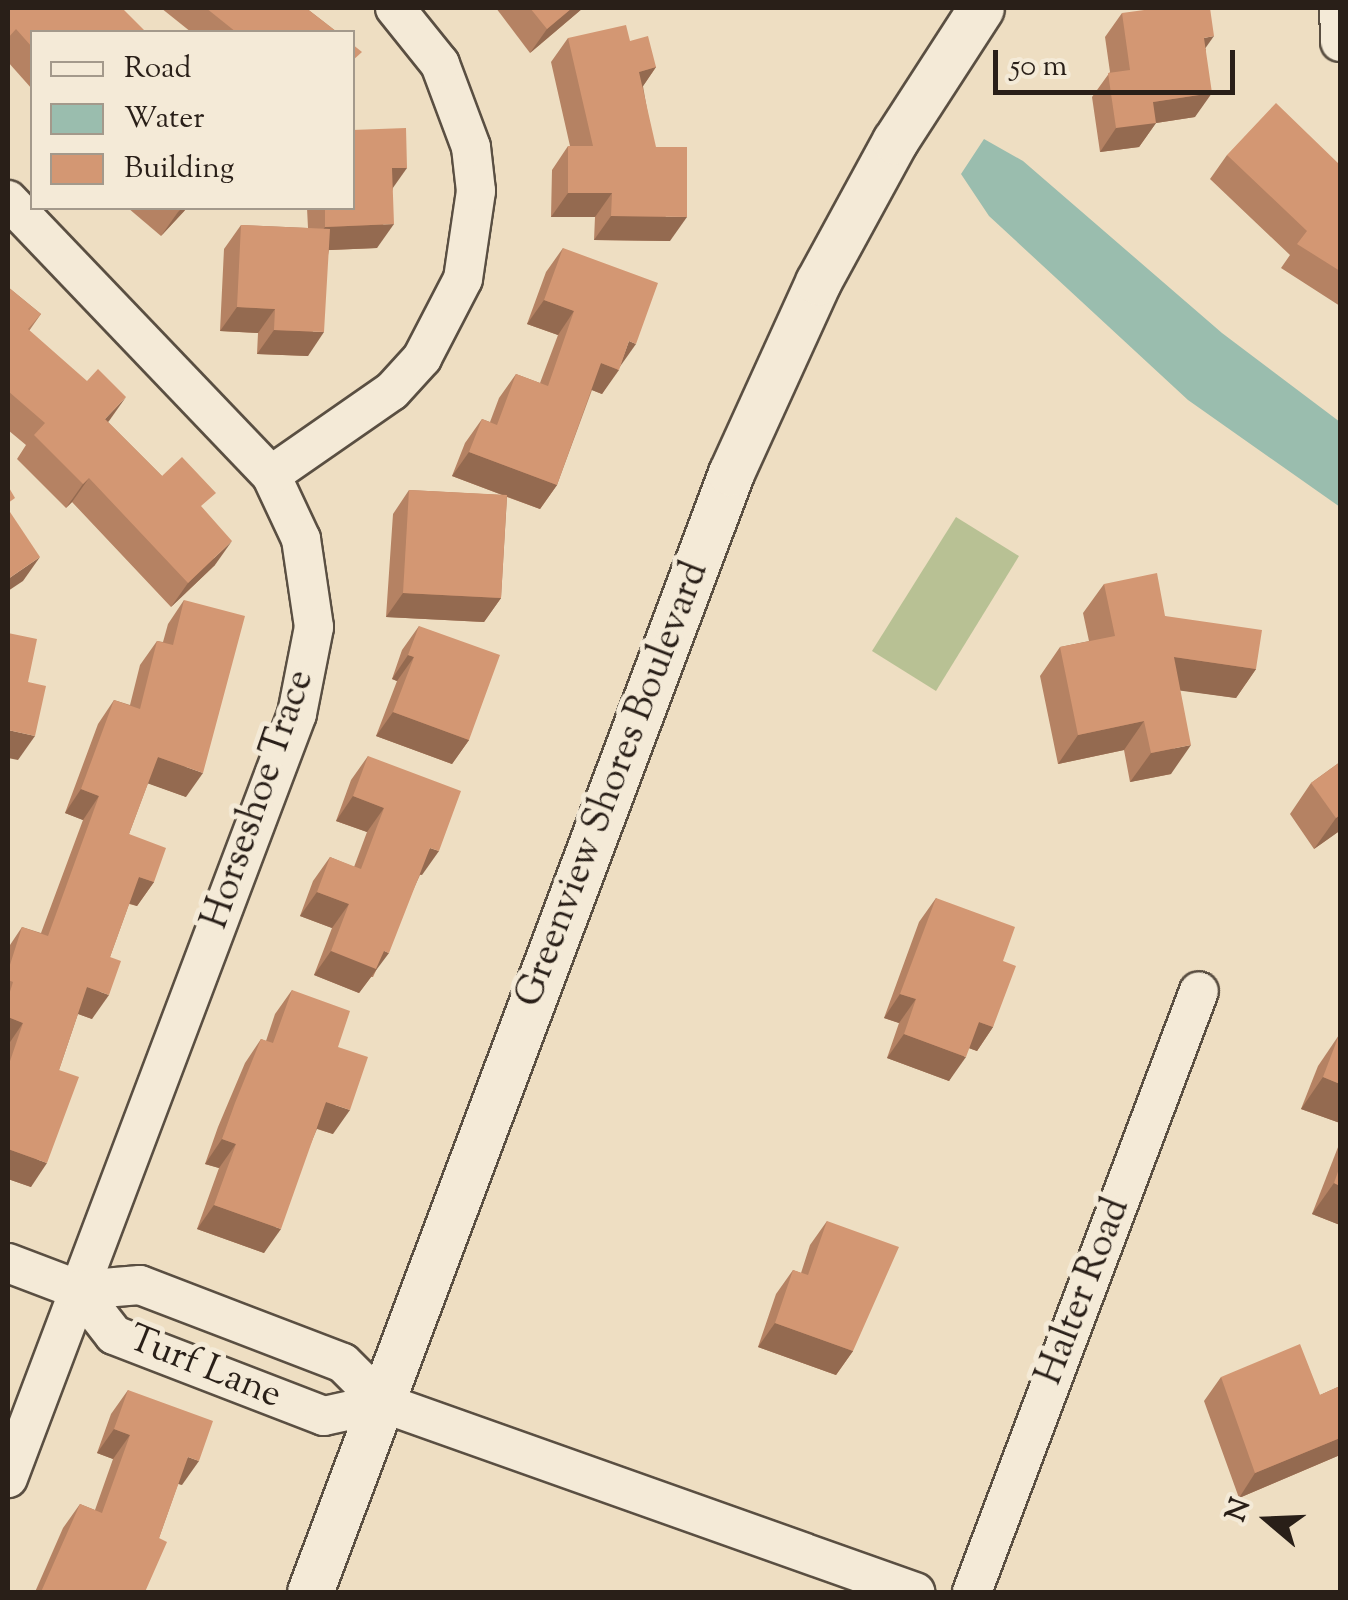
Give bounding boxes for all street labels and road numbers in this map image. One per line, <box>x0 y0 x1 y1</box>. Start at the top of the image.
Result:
street label: Greenview Shores Boulevard <box>508 556 720 1014</box>
street label: Horseshoe Trace <box>194 665 326 935</box>
street label: Halter Road <box>1029 1192 1141 1392</box>
street label: Turf Lane <box>121 1318 287 1420</box>

